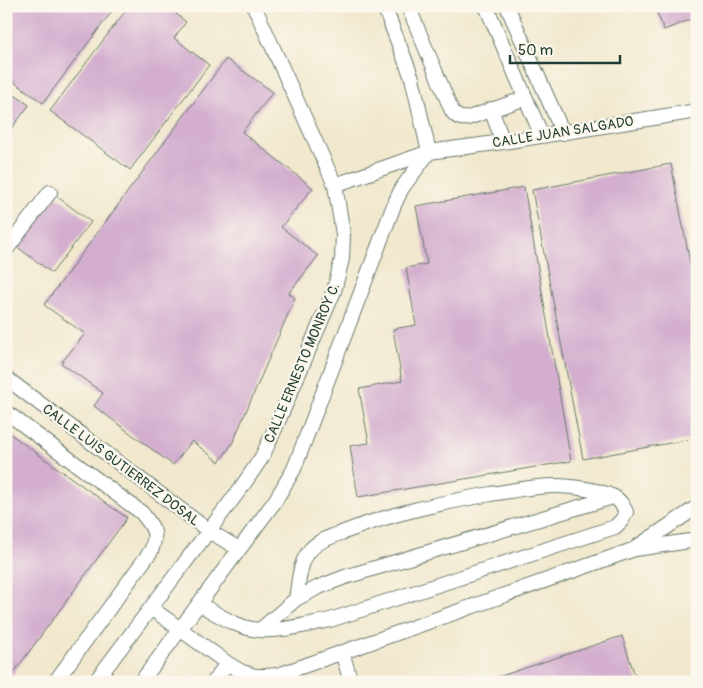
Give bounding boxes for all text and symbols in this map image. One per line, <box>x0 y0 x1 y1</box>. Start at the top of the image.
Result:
scale bar <box>510 32 620 64</box>
text: 50 m <box>518 41 553 60</box>
street label: CALLE JUAN SALGADO <box>491 112 635 152</box>
street label: CALLE ERNESTO MONROY C. <box>261 280 343 446</box>
street label: CALLE LUIS GUTIERREZ DOSAL <box>39 400 203 530</box>

